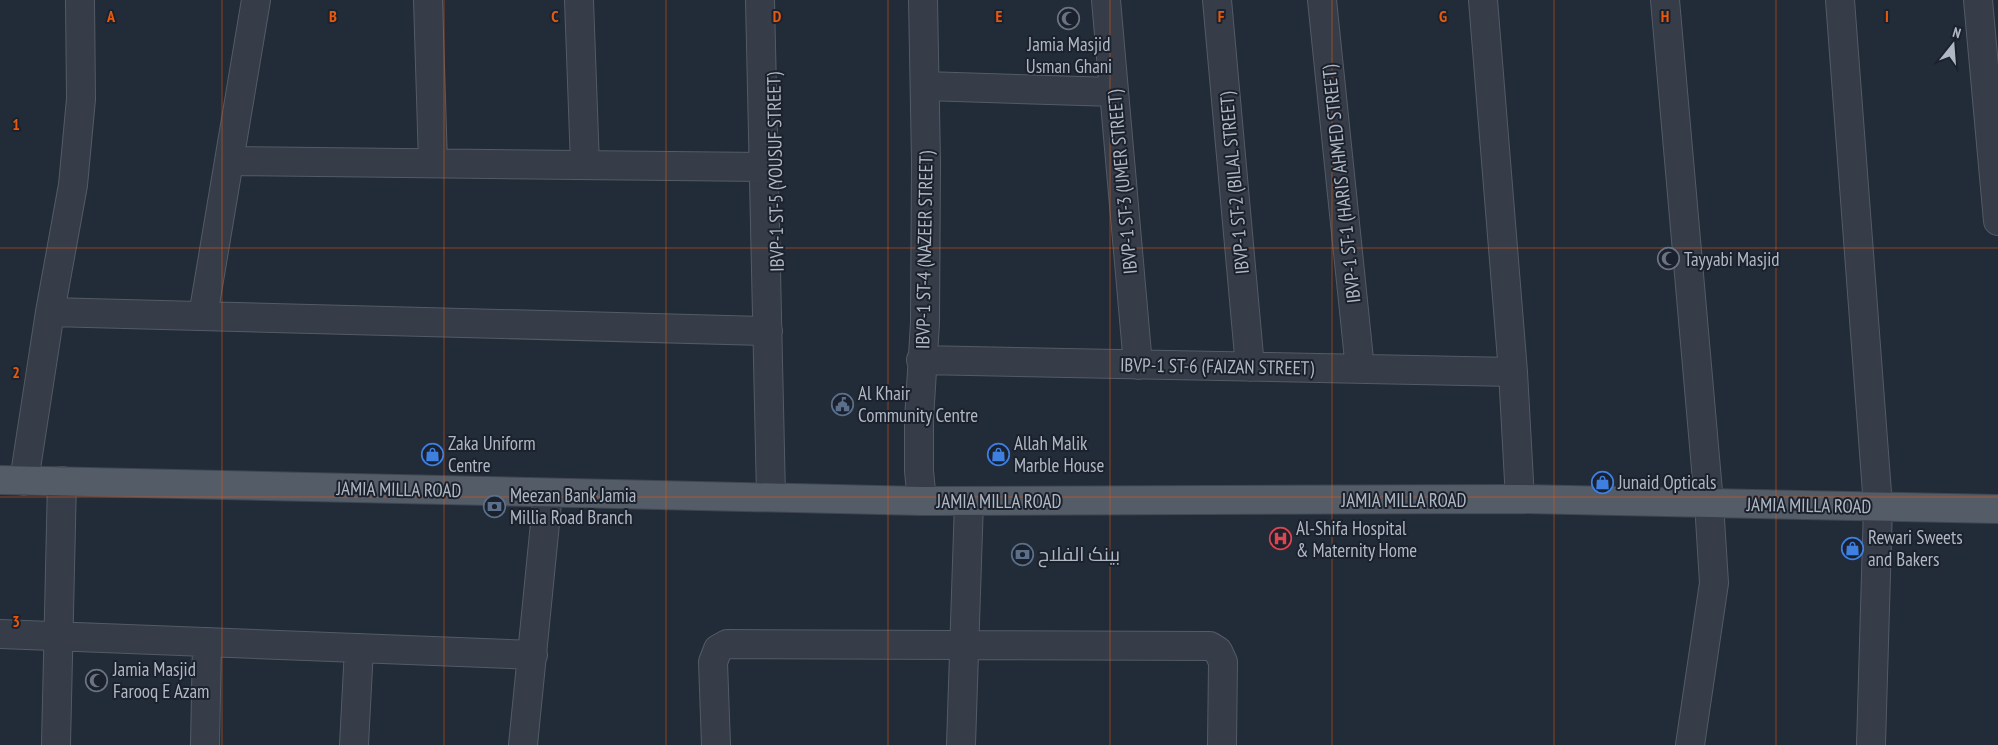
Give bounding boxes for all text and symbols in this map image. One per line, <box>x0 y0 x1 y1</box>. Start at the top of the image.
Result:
text: A <box>106 6 116 26</box>
text: B <box>329 6 337 26</box>
text: C <box>551 6 559 26</box>
text: D <box>773 6 782 26</box>
text: E <box>996 6 1003 26</box>
mosque icon: Jamia Masjid Usman Ghani <box>1057 6 1081 30</box>
text: F <box>1218 6 1225 26</box>
text: G <box>1439 6 1447 26</box>
text: H <box>1661 6 1669 26</box>
text: I <box>1885 6 1889 26</box>
north arrow <box>1928 20 1978 70</box>
text: N <box>1951 23 1963 42</box>
place label: Jamia Masjid Usman Ghani <box>1026 32 1112 78</box>
street label: IBVP-1 ST-1 (HARIS AHMED STREET) <box>1317 63 1365 304</box>
street label: IBVP-1 ST-5 (YOUSUF STREET) <box>761 71 789 272</box>
street label: IBVP-1 ST-3 (UMER STREET) <box>1102 88 1142 275</box>
street label: IBVP-1 ST-2 (BILAL STREET) <box>1214 90 1254 275</box>
text: 1 <box>12 114 20 134</box>
street label: IBVP-1 ST-4 (NAZEER STREET) <box>910 150 938 349</box>
mosque icon: Tayyabi Masjid <box>1656 247 1680 271</box>
place label: Tayyabi Masjid <box>1684 247 1780 271</box>
street label: IBVP-1 ST-6 (FAIZAN STREET) <box>1120 352 1315 380</box>
text: 2 <box>12 362 20 382</box>
place label: Al Khair Community Centre <box>858 381 978 427</box>
public building icon: Al Khair Community Centre <box>830 392 854 416</box>
place label: Zaka Uniform Centre <box>448 431 536 477</box>
place label: Allah Malik Marble House <box>1014 431 1105 477</box>
shop icon: Zaka Uniform Centre <box>420 442 444 466</box>
shop icon: Allah Malik Marble House <box>986 442 1010 466</box>
shop icon: Junaid Opticals <box>1590 470 1614 494</box>
place label: Junaid Opticals <box>1617 470 1716 494</box>
street label: JAMIA MILLA ROAD <box>335 476 462 502</box>
place label: Meezan Bank Jamia Millia Road Branch <box>510 483 636 529</box>
street label: JAMIA MILLA ROAD <box>1341 488 1466 512</box>
street label: JAMIA MILLA ROAD <box>936 489 1061 513</box>
street label: JAMIA MILLA ROAD <box>1745 492 1872 518</box>
bank icon: Meezan Bank Jamia Millia Road Branch <box>482 494 506 518</box>
place label: Al-Shifa Hospital & Maternity Home <box>1296 516 1417 562</box>
place label: Rewari Sweets and Bakers <box>1868 525 1963 571</box>
hospital icon: Al-Shifa Hospital & Maternity Home <box>1268 527 1292 551</box>
shop icon: Rewari Sweets and Bakers <box>1840 536 1864 560</box>
bank icon: بینک الفلاح <box>1010 542 1034 566</box>
place label: بینک الفلاح <box>1038 542 1120 568</box>
text: 3 <box>12 611 20 631</box>
place label: Jamia Masjid Farooq E Azam <box>112 657 209 703</box>
mosque icon: Jamia Masjid Farooq E Azam <box>85 668 109 692</box>

